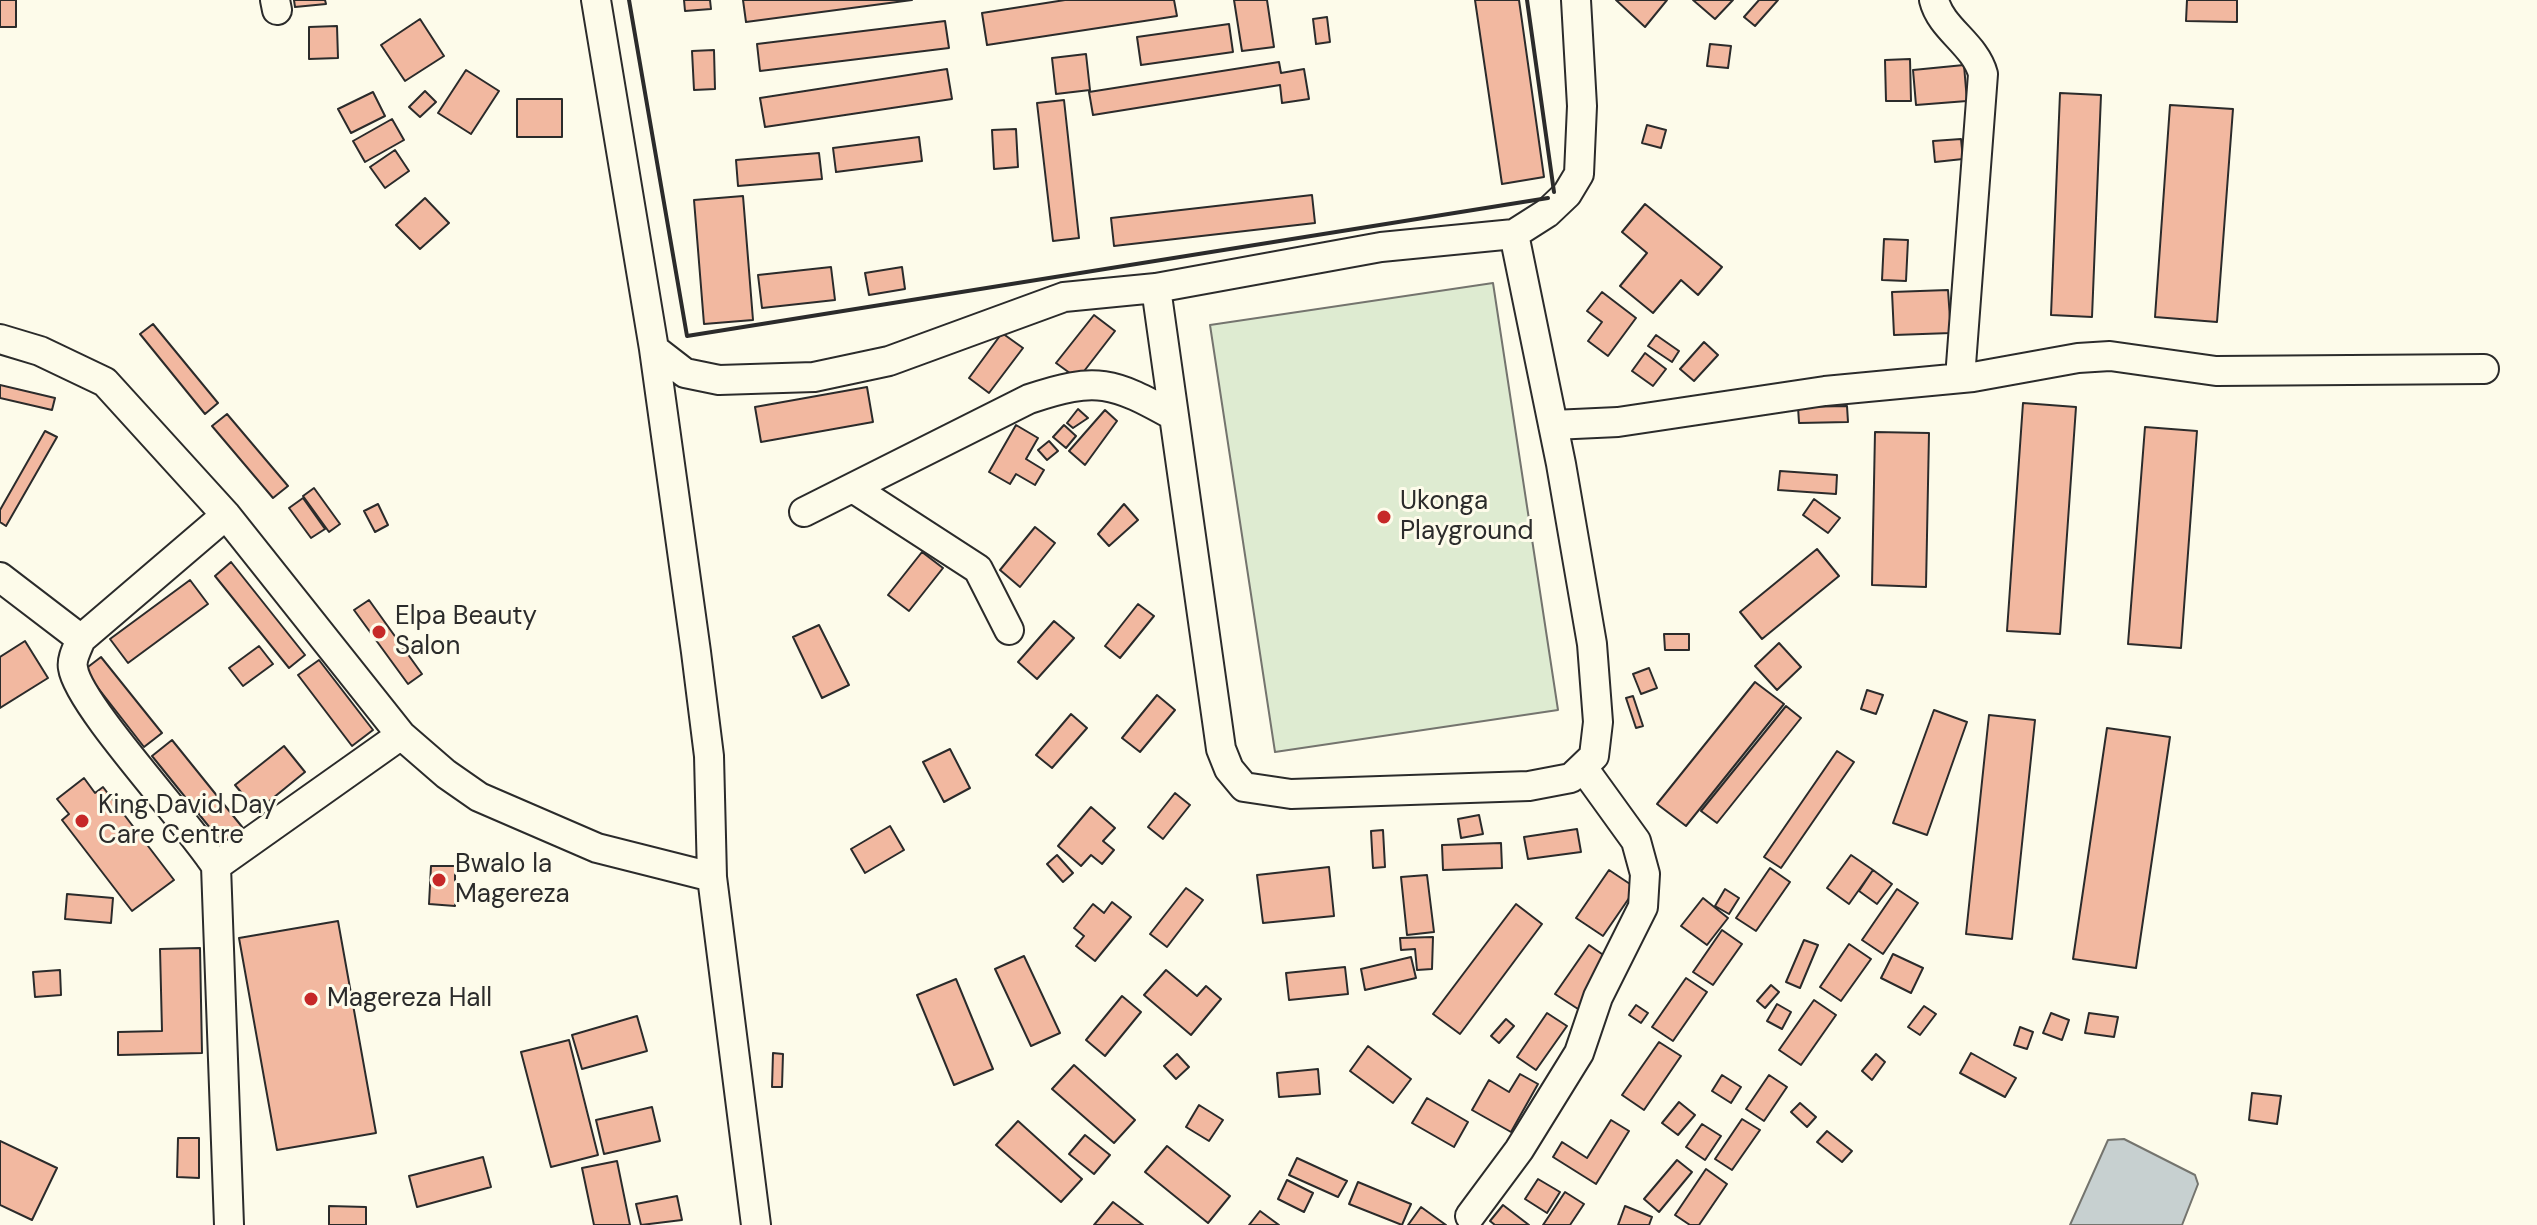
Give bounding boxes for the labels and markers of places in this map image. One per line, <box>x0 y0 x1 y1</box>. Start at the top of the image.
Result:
place label: Ukonga Playground <box>1400 486 1533 548</box>
marker: Ukonga Playground <box>1375 508 1393 526</box>
place label: Elpa Beauty Salon <box>395 601 537 662</box>
marker: Elpa Beauty Salon <box>370 623 388 641</box>
place label: King David Day Care Centre <box>98 790 277 852</box>
marker: King David Day Care Centre <box>73 812 91 830</box>
place label: Bwalo la Magereza <box>455 849 570 910</box>
marker: Bwalo la Magereza <box>430 871 448 889</box>
place label: Magereza Hall <box>327 983 492 1015</box>
marker: Magereza Hall <box>302 990 320 1008</box>

